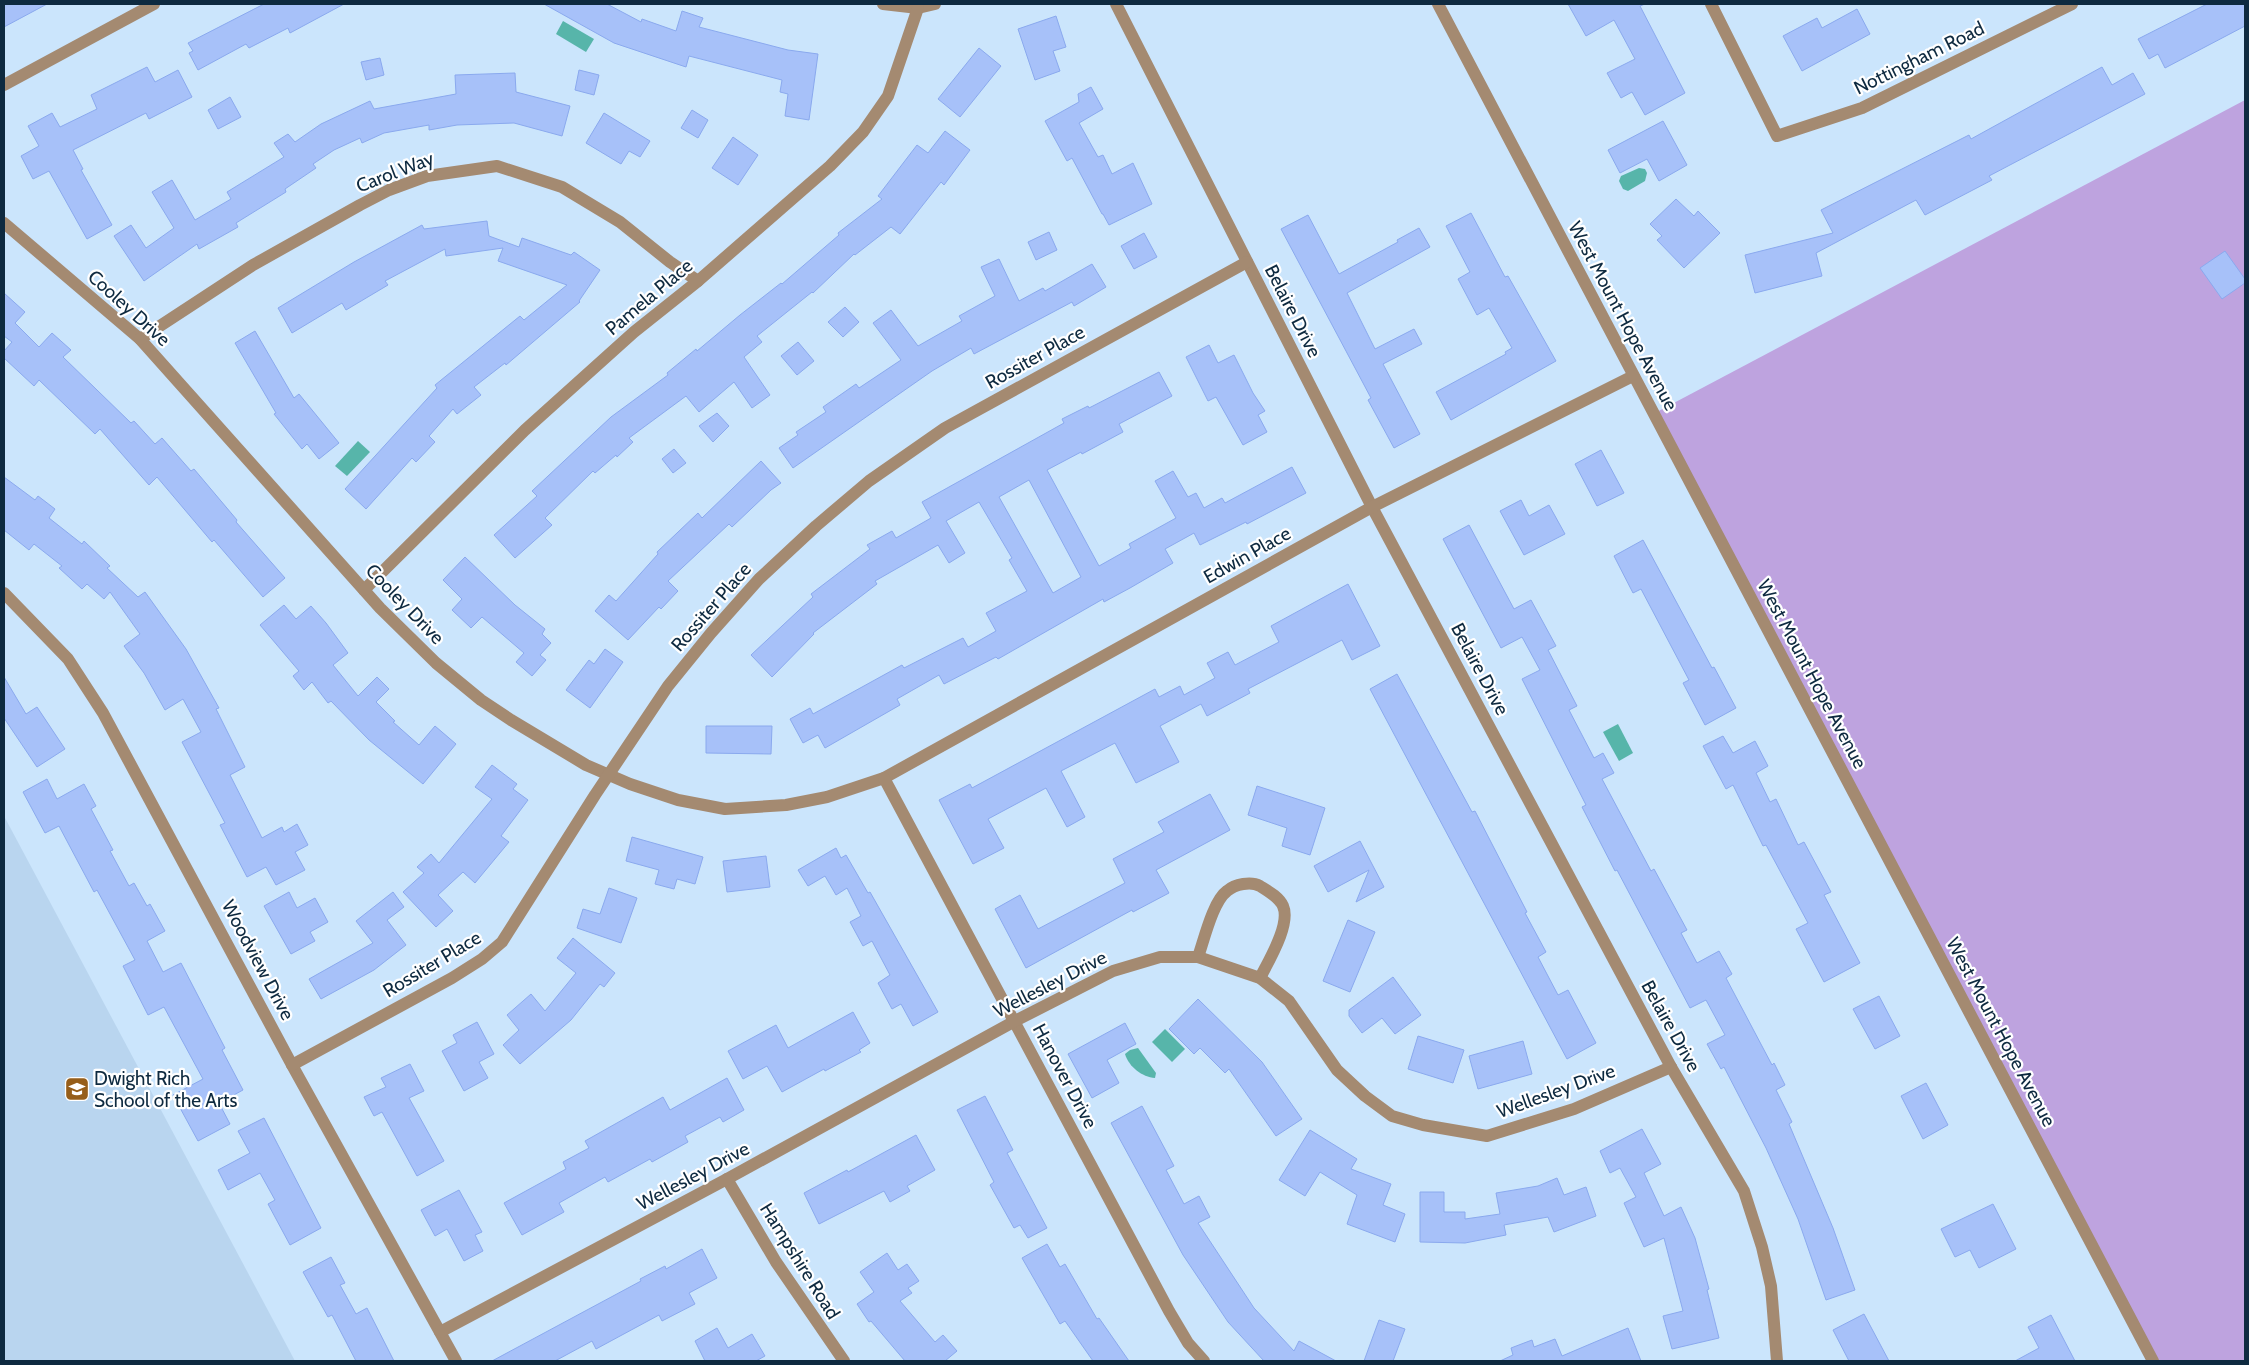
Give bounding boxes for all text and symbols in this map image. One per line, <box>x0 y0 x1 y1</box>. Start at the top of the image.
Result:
street label: Nottingham Road <box>1850 17 1988 99</box>
street label: Carol Way <box>353 147 437 197</box>
street label: West Mount Hope Avenue <box>1563 218 1683 415</box>
street label: Pamela Place <box>601 254 697 340</box>
street label: Belaire Drive <box>1260 261 1326 361</box>
street label: Cooley Drive <box>83 265 175 351</box>
street label: Rossiter Place <box>981 320 1089 394</box>
street label: Edwin Place <box>1199 522 1295 588</box>
street label: Rossiter Place <box>666 558 756 656</box>
street label: Cooley Drive <box>361 559 449 649</box>
street label: West Mount Hope Avenue <box>1752 576 1872 773</box>
street label: Belaire Drive <box>1446 619 1514 719</box>
street label: Woodview Drive <box>217 896 299 1024</box>
street label: Rossiter Place <box>379 926 485 1002</box>
street label: West Mount Hope Avenue <box>1941 934 2061 1131</box>
street label: Wellesley Drive <box>990 945 1111 1022</box>
street label: Belaire Drive <box>1636 976 1706 1076</box>
street label: Hanover Drive <box>1028 1020 1102 1132</box>
street label: Wellesley Drive <box>1494 1059 1618 1123</box>
place label: Dwight Rich School of the Arts <box>94 1067 237 1112</box>
school or university icon: Dwight Rich School of the Arts <box>64 1076 90 1102</box>
street label: Wellesley Drive <box>633 1137 753 1215</box>
street label: Hampshire Road <box>755 1199 845 1323</box>

